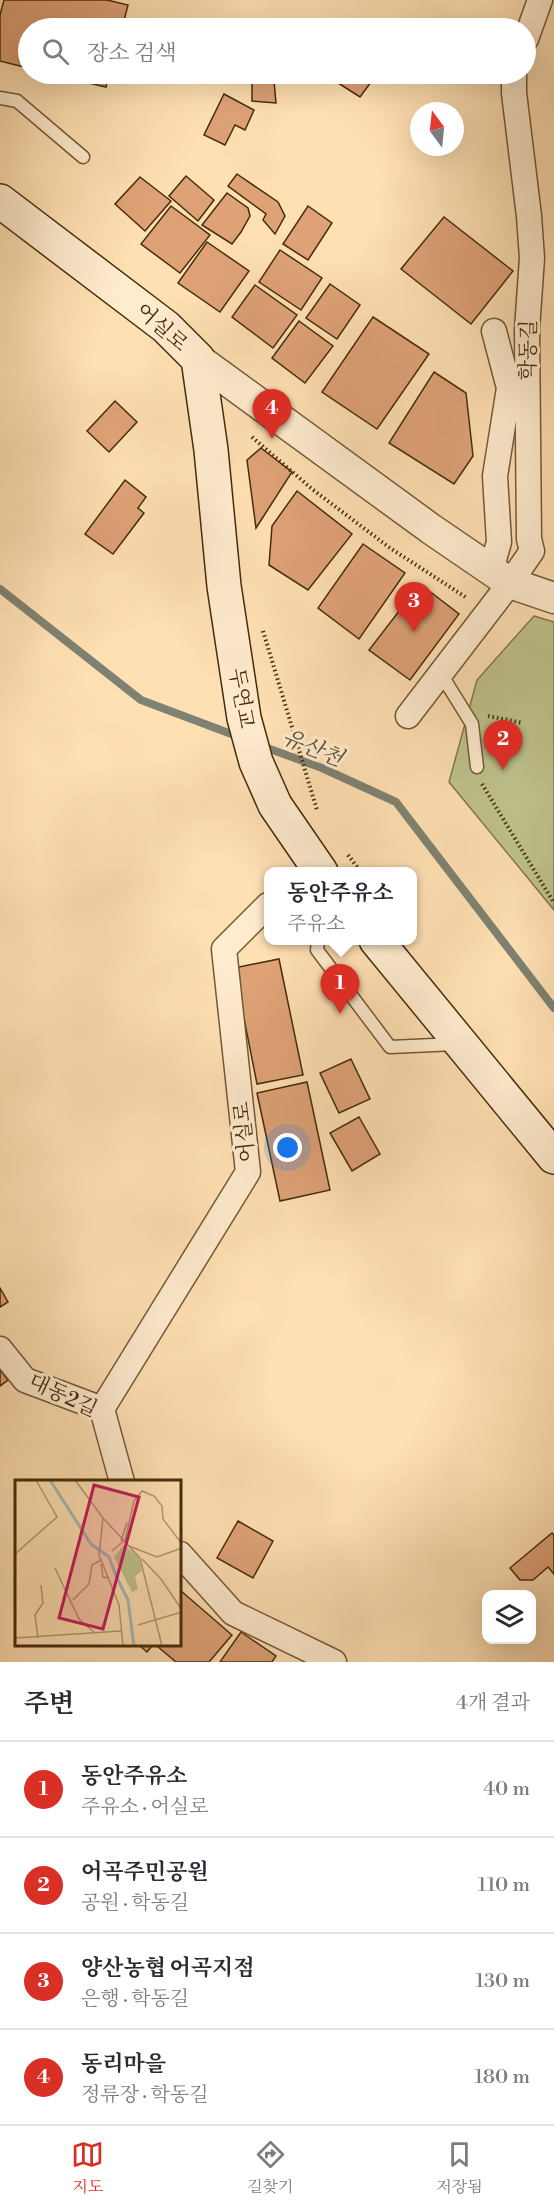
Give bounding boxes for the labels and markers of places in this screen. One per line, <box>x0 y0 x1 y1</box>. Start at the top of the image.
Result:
pin: 4 <box>252 390 292 439</box>
pin: 3 <box>394 582 434 632</box>
pin: 2 <box>484 720 522 770</box>
pin: 1 <box>320 964 360 1014</box>

